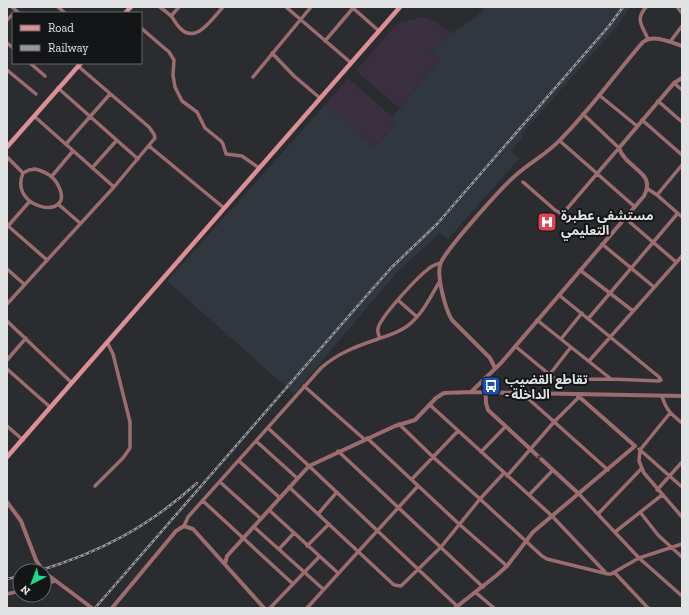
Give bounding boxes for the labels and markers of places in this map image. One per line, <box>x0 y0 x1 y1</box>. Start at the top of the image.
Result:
place label: مستشفى عطبرة التعليمي <box>561 208 654 241</box>
hospital icon: مستشفى عطبرة التعليمي <box>536 211 558 233</box>
place label: تقاطع القضيب - الداخلة <box>505 372 588 402</box>
bus stop icon: تقاطع القضيب - الداخلة <box>480 375 502 397</box>

